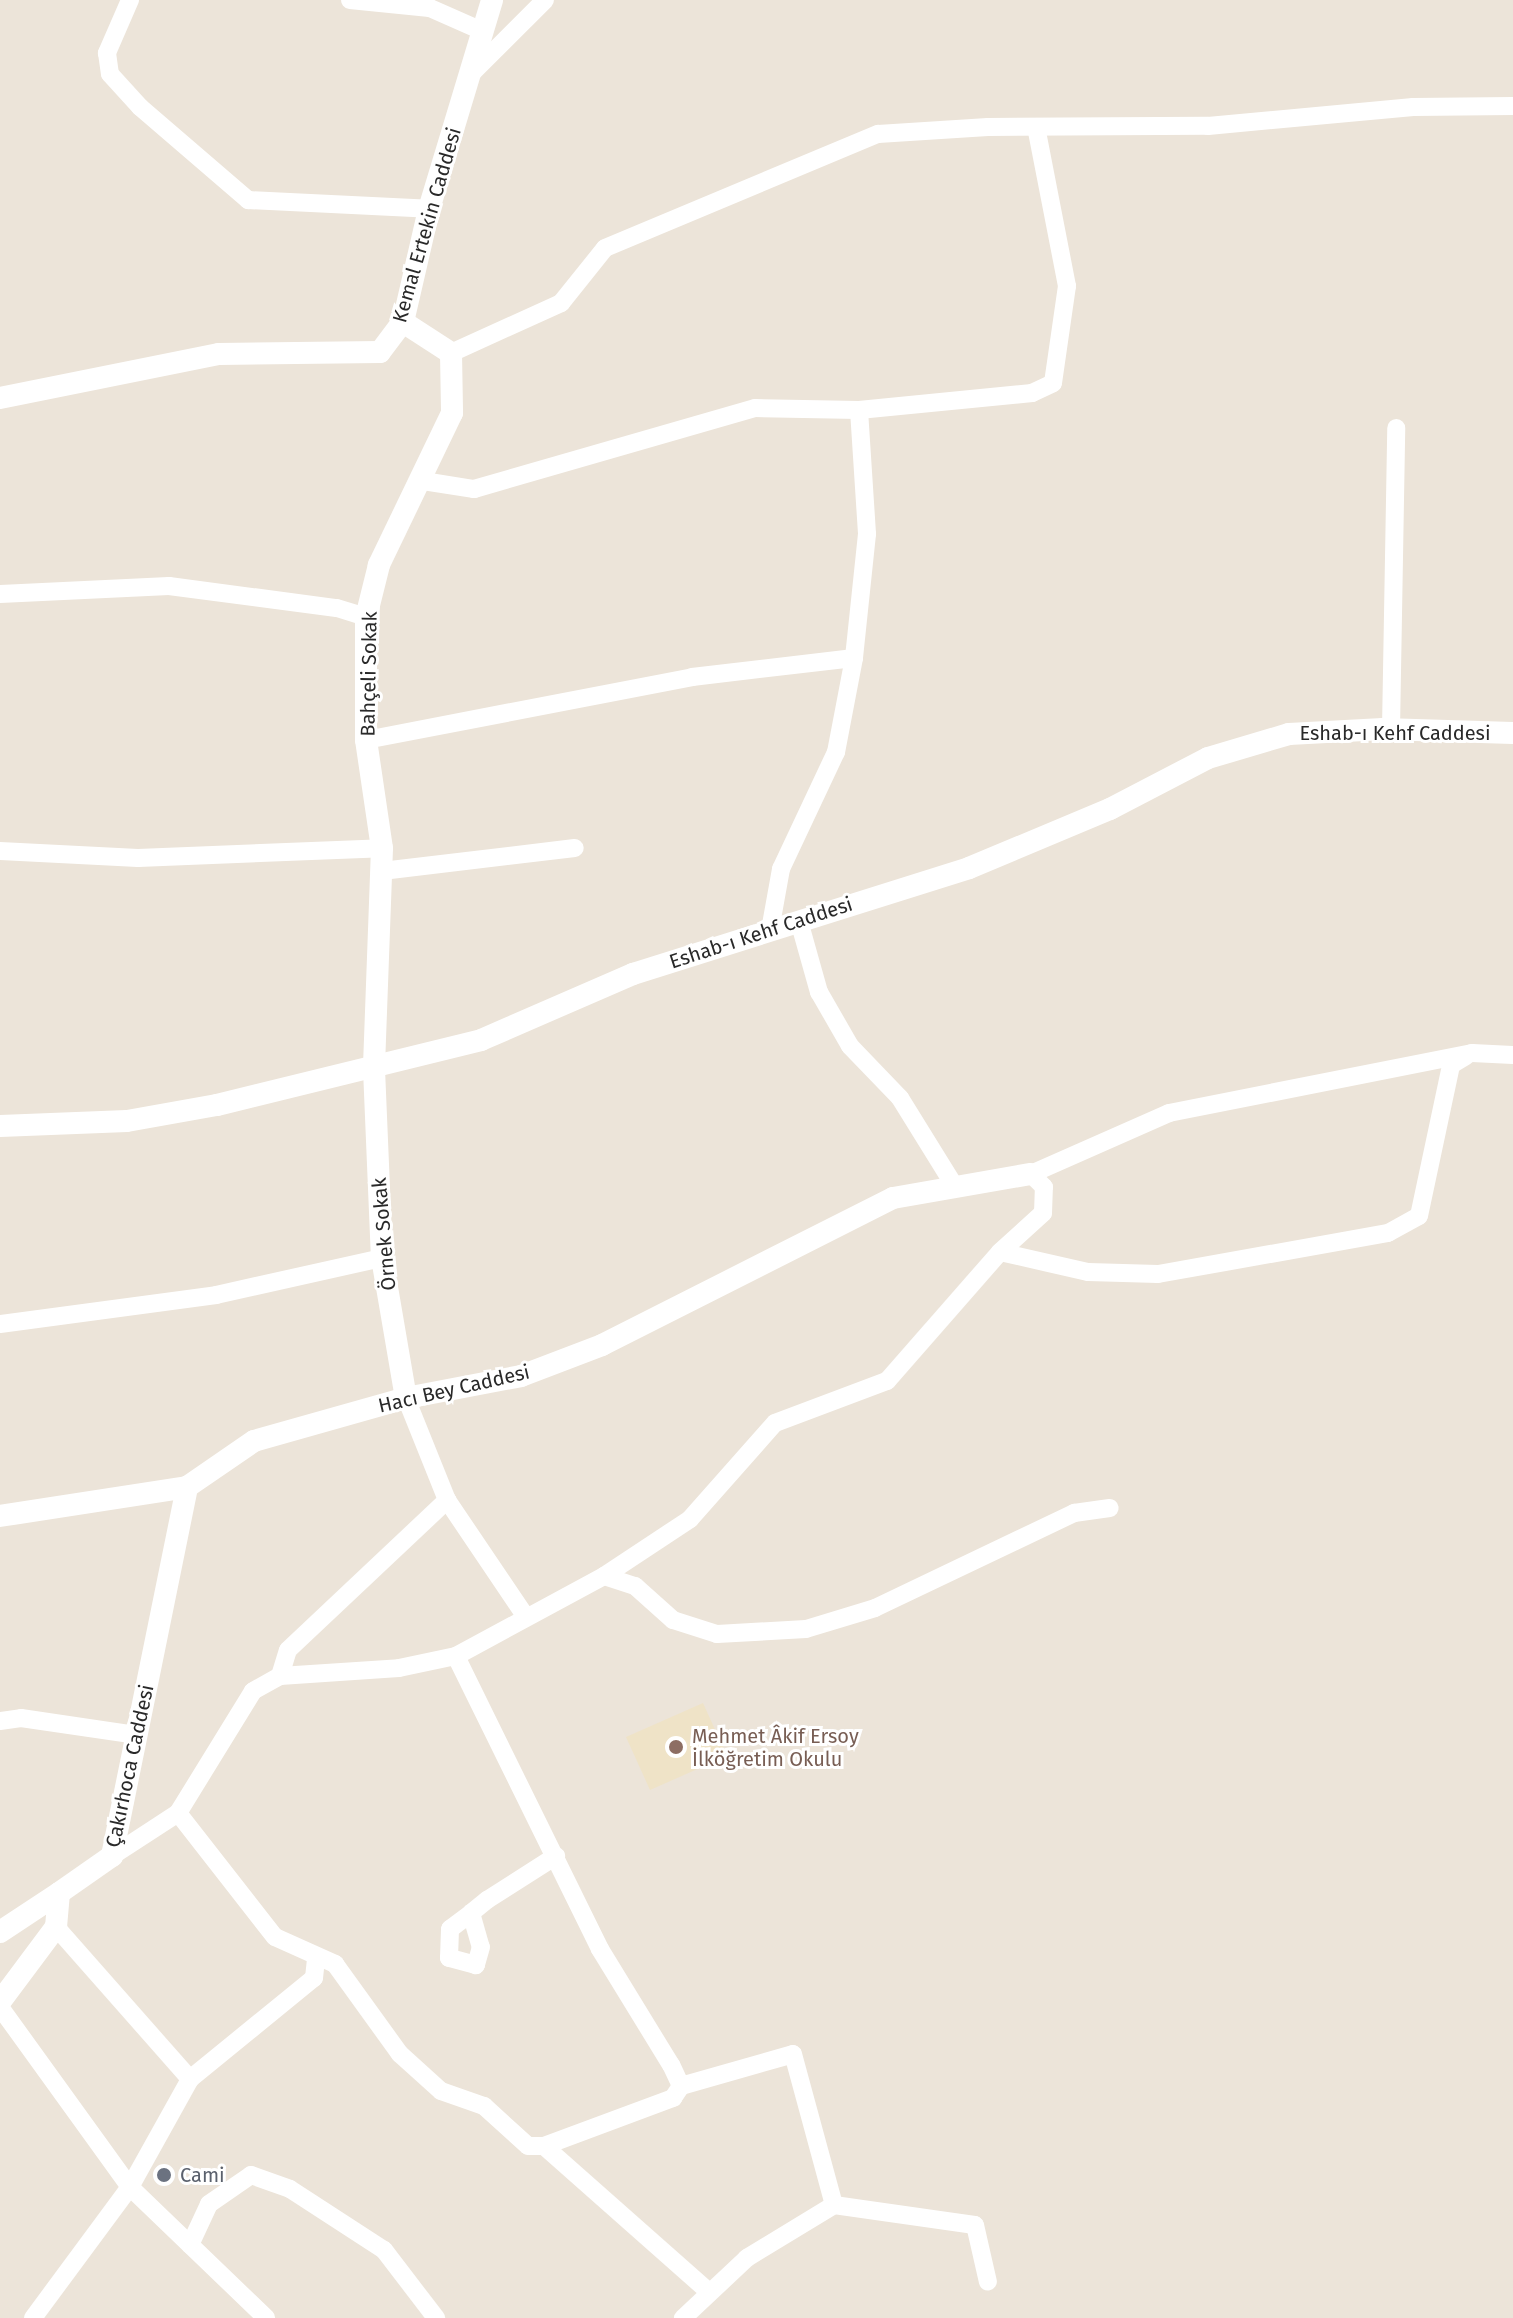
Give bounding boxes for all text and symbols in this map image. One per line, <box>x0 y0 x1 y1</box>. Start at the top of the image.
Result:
street label: Kemal Ertekin Caddesi <box>388 125 466 325</box>
street label: Bahçeli Sokak <box>356 611 382 737</box>
street label: Eshab-ı Kehf Caddesi <box>1299 721 1491 745</box>
street label: Eshab-ı Kehf Caddesi <box>666 892 856 974</box>
street label: Örnek Sokak <box>367 1176 401 1292</box>
street label: Hacı Bey Caddesi <box>376 1360 532 1418</box>
street label: Çakırhoca Caddesi <box>101 1682 159 1850</box>
place label: Mehmet Âkif Ersoy İlköğretim Okulu <box>692 1724 859 1771</box>
marker: Mehmet Âkif Ersoy İlköğretim Okulu <box>667 1738 685 1756</box>
place label: Cami <box>180 2163 225 2187</box>
marker: Cami <box>155 2166 173 2184</box>

